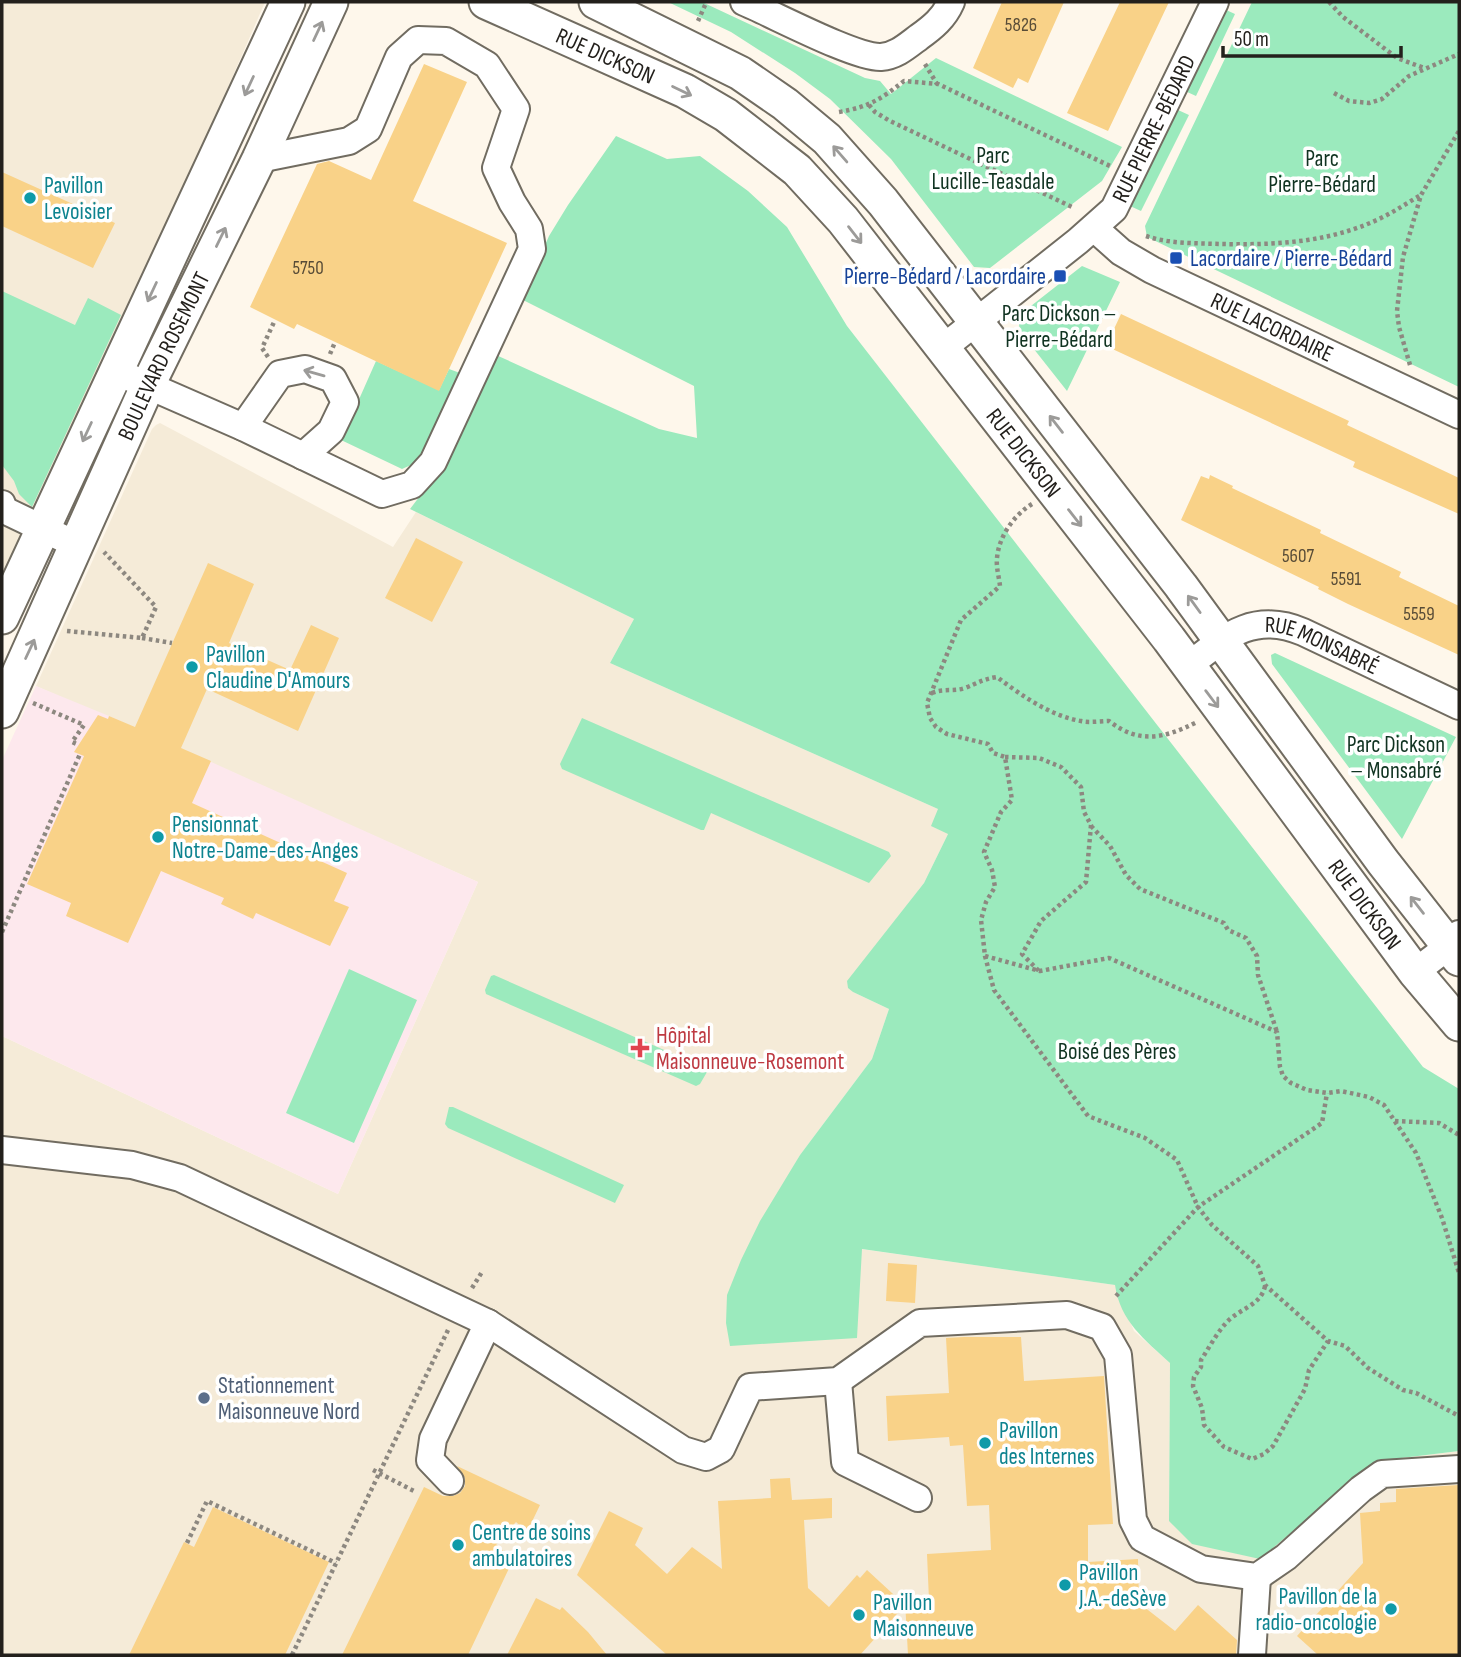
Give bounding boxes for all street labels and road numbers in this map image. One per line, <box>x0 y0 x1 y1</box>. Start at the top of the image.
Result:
street label: RUE DICKSON <box>551 22 659 91</box>
street label: RUE PIERRE-BÉDARD <box>1106 51 1202 207</box>
street label: BOULEVARD ROSEMONT <box>112 268 216 445</box>
street label: RUE LACORDAIRE <box>1206 287 1338 369</box>
street label: RUE DICKSON <box>980 403 1067 503</box>
street label: RUE MONSABRÉ <box>1265 611 1383 681</box>
street label: RUE DICKSON <box>1322 854 1407 956</box>

